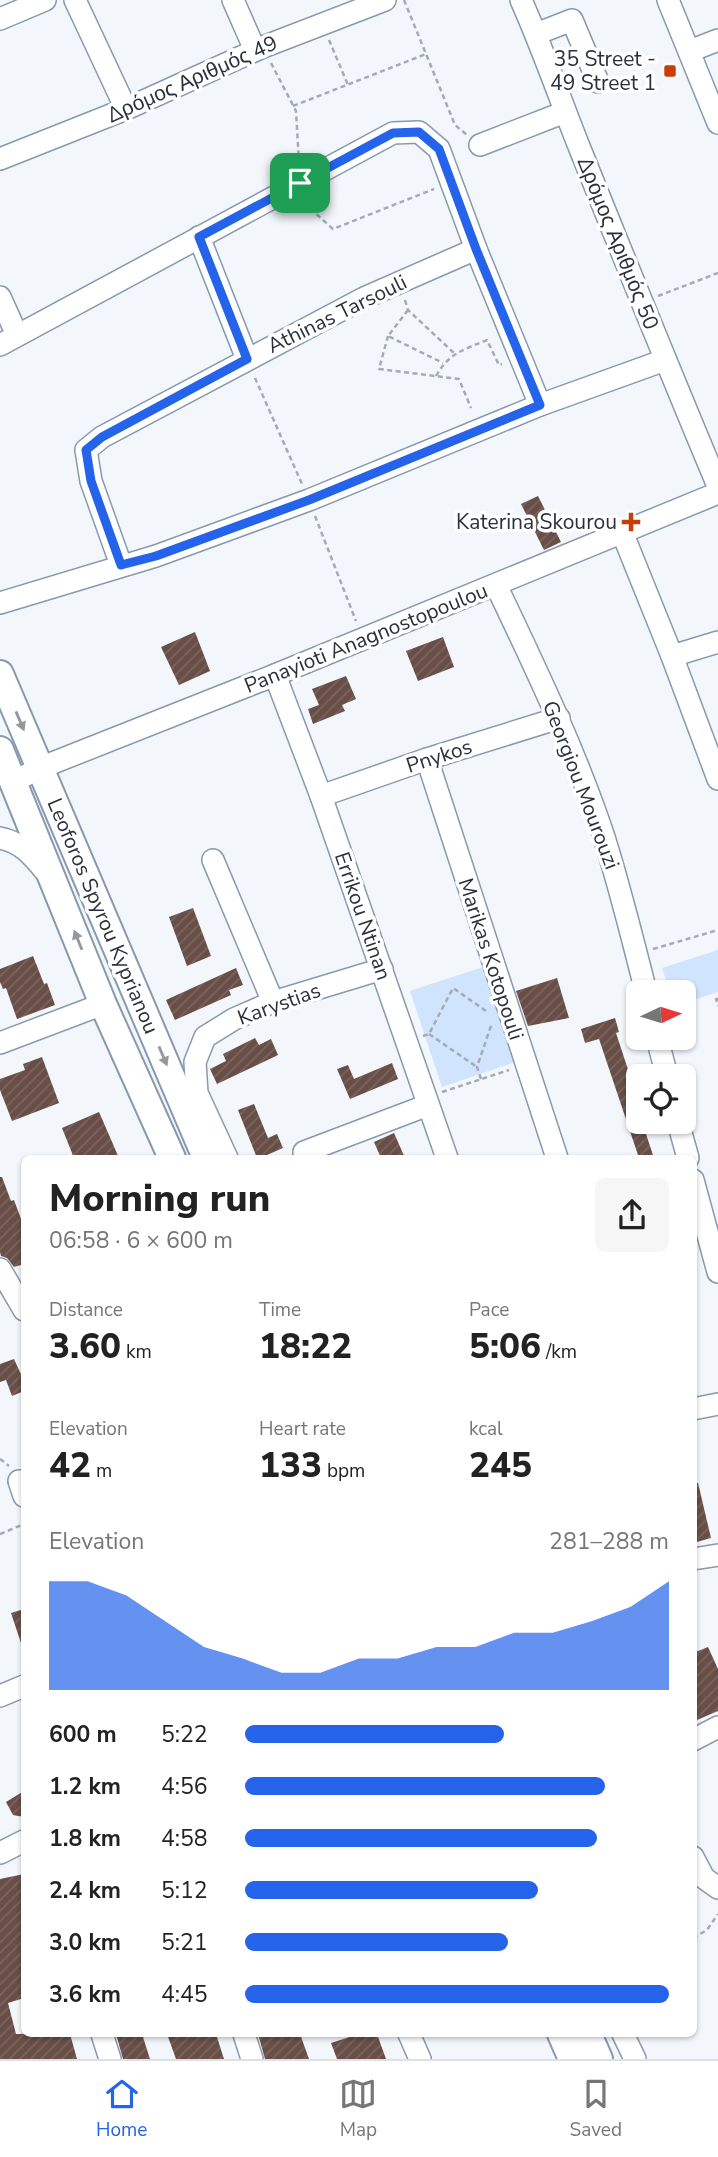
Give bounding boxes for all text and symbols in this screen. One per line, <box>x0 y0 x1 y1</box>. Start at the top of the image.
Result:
street label: Δρόμος Αριθμός 49 <box>102 29 282 129</box>
place label: 35 Street - 49 Street 1 <box>550 45 656 97</box>
marker: 35 Street - 49 Street 1 <box>662 63 678 79</box>
street label: Δρόμος Αριθμός 50 <box>570 152 666 334</box>
pin <box>270 153 330 213</box>
icon: arrive <box>281 164 319 202</box>
street label: Athinas Tarsouli <box>263 268 411 360</box>
place label: Katerina Skourou <box>456 508 617 536</box>
marker: Katerina Skourou <box>623 514 639 530</box>
street label: Panayioti Anagnostopoulou <box>240 576 492 700</box>
street label: Georgiou Mourouzi <box>536 697 626 873</box>
one-way arrow <box>15 711 26 732</box>
street label: Pnykos <box>402 732 476 780</box>
street label: Leoforos Spyrou Kyprianou <box>41 794 165 1038</box>
street label: Errikou Ntinan <box>328 848 398 984</box>
street label: Marikas Kotopouli <box>452 874 530 1044</box>
one-way arrow <box>72 930 83 951</box>
street label: Karystias <box>234 976 324 1032</box>
north arrow <box>626 980 696 1050</box>
map controls <box>626 980 696 1134</box>
one-way arrow <box>158 1046 169 1067</box>
button: locate <box>626 1064 696 1134</box>
text: Morning run <box>49 1173 270 1224</box>
button: share <box>595 1178 669 1252</box>
text: 06:58 · 6 × 600 m <box>49 1225 233 1256</box>
text: Distance <box>49 1297 123 1323</box>
text: Time <box>259 1297 301 1323</box>
text: Pace <box>469 1297 509 1323</box>
text: 3.60 <box>49 1323 121 1370</box>
text: 18:22 <box>259 1323 352 1370</box>
text: 5:06 <box>469 1323 541 1370</box>
text: km <box>121 1339 152 1365</box>
text: /km <box>541 1339 577 1365</box>
text: Elevation <box>49 1416 128 1442</box>
text: Heart rate <box>259 1416 346 1442</box>
text: kcal <box>469 1416 503 1442</box>
text: 42 <box>49 1442 91 1489</box>
text: 133 <box>259 1442 322 1489</box>
text: 245 <box>469 1442 532 1489</box>
text: m <box>91 1458 112 1484</box>
text: bpm <box>322 1458 365 1484</box>
text: Elevation <box>49 1526 144 1557</box>
text: 281–288 m <box>549 1526 669 1557</box>
text: 600 m <box>49 1719 117 1750</box>
text: 5:22 <box>161 1719 208 1750</box>
text: 1.2 km <box>49 1771 121 1802</box>
text: 4:56 <box>161 1771 208 1802</box>
text: 1.8 km <box>49 1823 121 1854</box>
text: 4:58 <box>161 1823 208 1854</box>
text: 2.4 km <box>49 1875 121 1906</box>
text: 5:12 <box>161 1875 208 1906</box>
text: 3.0 km <box>49 1927 121 1958</box>
text: 5:21 <box>161 1927 208 1958</box>
text: 3.6 km <box>49 1979 121 2010</box>
text: 4:45 <box>161 1979 208 2010</box>
tab: Home <box>96 2075 147 2143</box>
tab: Map <box>339 2075 377 2143</box>
tab: Saved <box>569 2075 622 2143</box>

